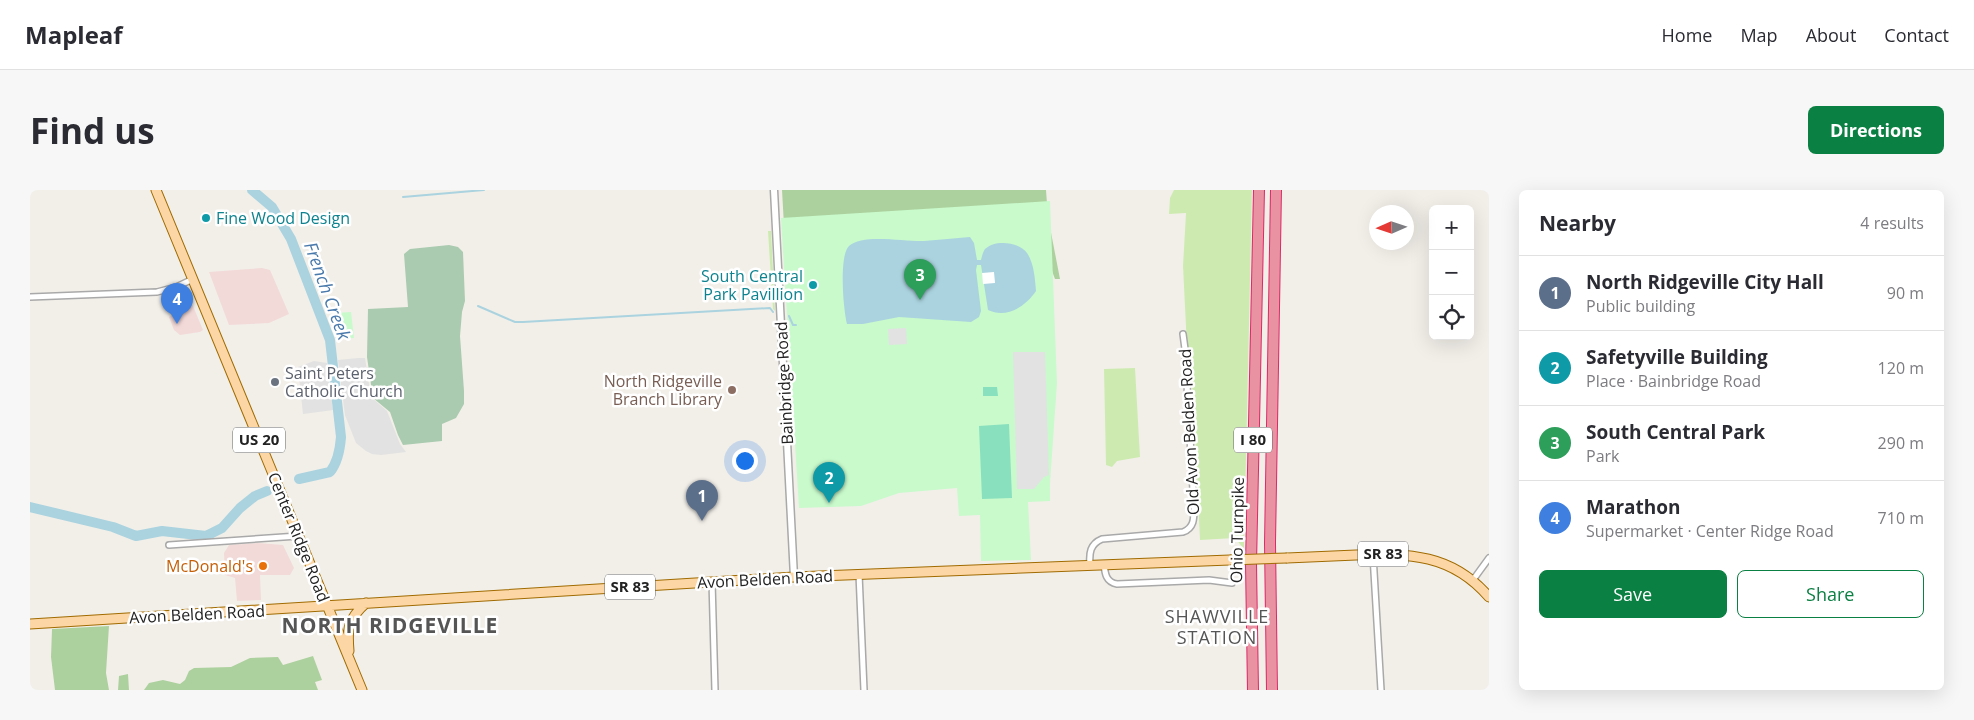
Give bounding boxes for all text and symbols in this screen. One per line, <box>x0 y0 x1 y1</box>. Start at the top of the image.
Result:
text: Mapleaf <box>25 18 123 51</box>
text: Home <box>1662 23 1712 47</box>
text: Map <box>1740 23 1778 47</box>
text: About <box>1806 23 1856 47</box>
text: Contact <box>1884 23 1949 47</box>
button: Directions <box>1808 106 1944 154</box>
text: Find us <box>30 107 155 154</box>
north arrow <box>1369 205 1414 250</box>
map controls <box>1429 205 1474 340</box>
button: + <box>1429 205 1474 250</box>
place label: Fine Wood Design <box>216 207 350 229</box>
text: Nearby <box>1539 209 1616 237</box>
marker: Fine Wood Design <box>200 212 212 224</box>
text: 4 results <box>1860 212 1924 234</box>
water label: French Creek <box>299 238 357 344</box>
button: − <box>1429 250 1474 295</box>
pin: 3 <box>904 259 936 300</box>
place label: South Central Park Pavillion <box>701 265 803 305</box>
text: North Ridgeville City Hall <box>1586 269 1824 295</box>
marker: South Central Park Pavillion <box>807 279 819 291</box>
text: 1 <box>1550 282 1560 304</box>
text: 90 m <box>1887 282 1924 304</box>
pin: 4 <box>161 283 193 324</box>
button: locate <box>1429 295 1474 340</box>
text: Public building <box>1586 295 1695 317</box>
street label: Bainbridge Road <box>770 321 798 445</box>
text: Safetyville Building <box>1586 344 1768 370</box>
street label: Old Avon Belden Road <box>1174 348 1204 516</box>
text: 2 <box>1550 357 1560 379</box>
text: 120 m <box>1878 357 1924 379</box>
place label: Saint Peters Catholic Church <box>285 362 403 402</box>
place label: North Ridgeville Branch Library <box>604 370 723 410</box>
text: Place · Bainbridge Road <box>1586 370 1761 392</box>
marker: Saint Peters Catholic Church <box>269 376 281 388</box>
marker: North Ridgeville Branch Library <box>726 384 738 396</box>
text: South Central Park <box>1586 419 1765 445</box>
road number: US 20 <box>233 428 285 452</box>
road number: I 80 <box>1234 428 1272 452</box>
text: 3 <box>1550 432 1560 454</box>
text: 290 m <box>1878 432 1924 454</box>
text: Park <box>1586 445 1619 467</box>
your location <box>732 448 758 474</box>
pin: 2 <box>813 462 845 503</box>
street label: Center Ridge Road <box>263 469 335 605</box>
street label: Ohio Turnpike <box>1225 477 1249 583</box>
pin: 1 <box>686 480 718 521</box>
text: Marathon <box>1586 494 1680 520</box>
text: 4 <box>1550 507 1560 529</box>
text: 710 m <box>1878 507 1924 529</box>
text: Supermarket · Center Ridge Road <box>1586 520 1834 542</box>
road number: SR 83 <box>1358 542 1408 566</box>
place label: McDonald's <box>166 555 253 577</box>
marker: McDonald's <box>257 560 269 572</box>
street label: Avon Belden Road <box>697 564 833 594</box>
button: Save <box>1539 570 1727 618</box>
button: Share <box>1737 570 1924 618</box>
road number: SR 83 <box>605 574 655 600</box>
street label: Avon Belden Road <box>129 599 265 629</box>
district label: SHAWVILLE STATION <box>1165 604 1269 649</box>
district label: NORTH RIDGEVILLE <box>282 611 498 639</box>

